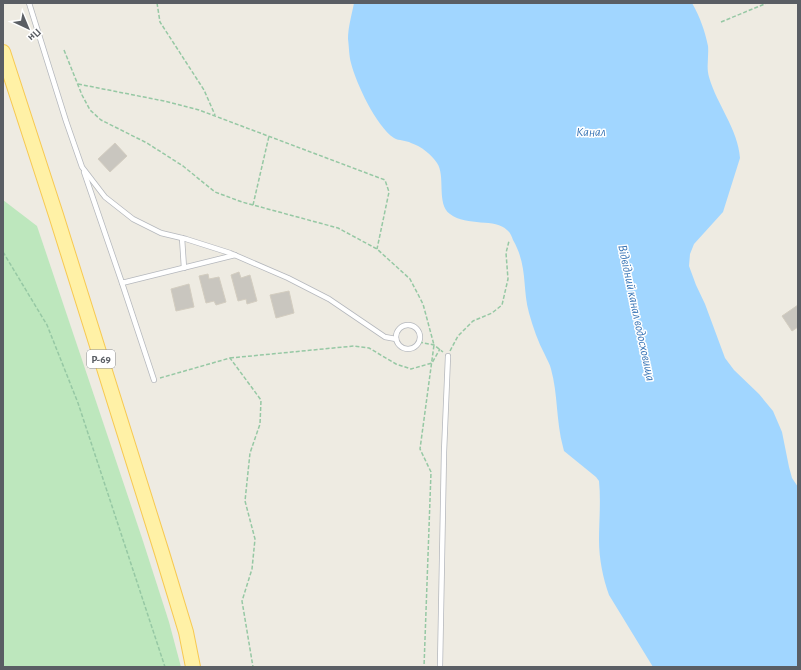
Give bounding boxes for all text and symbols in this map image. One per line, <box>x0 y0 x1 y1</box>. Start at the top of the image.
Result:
north arrow <box>8 8 48 48</box>
text: Пн <box>26 26 43 43</box>
water label: Канал <box>576 126 606 139</box>
water label: Відвідний канал водосховища <box>615 244 657 383</box>
road number: Р-69 <box>87 350 115 368</box>

